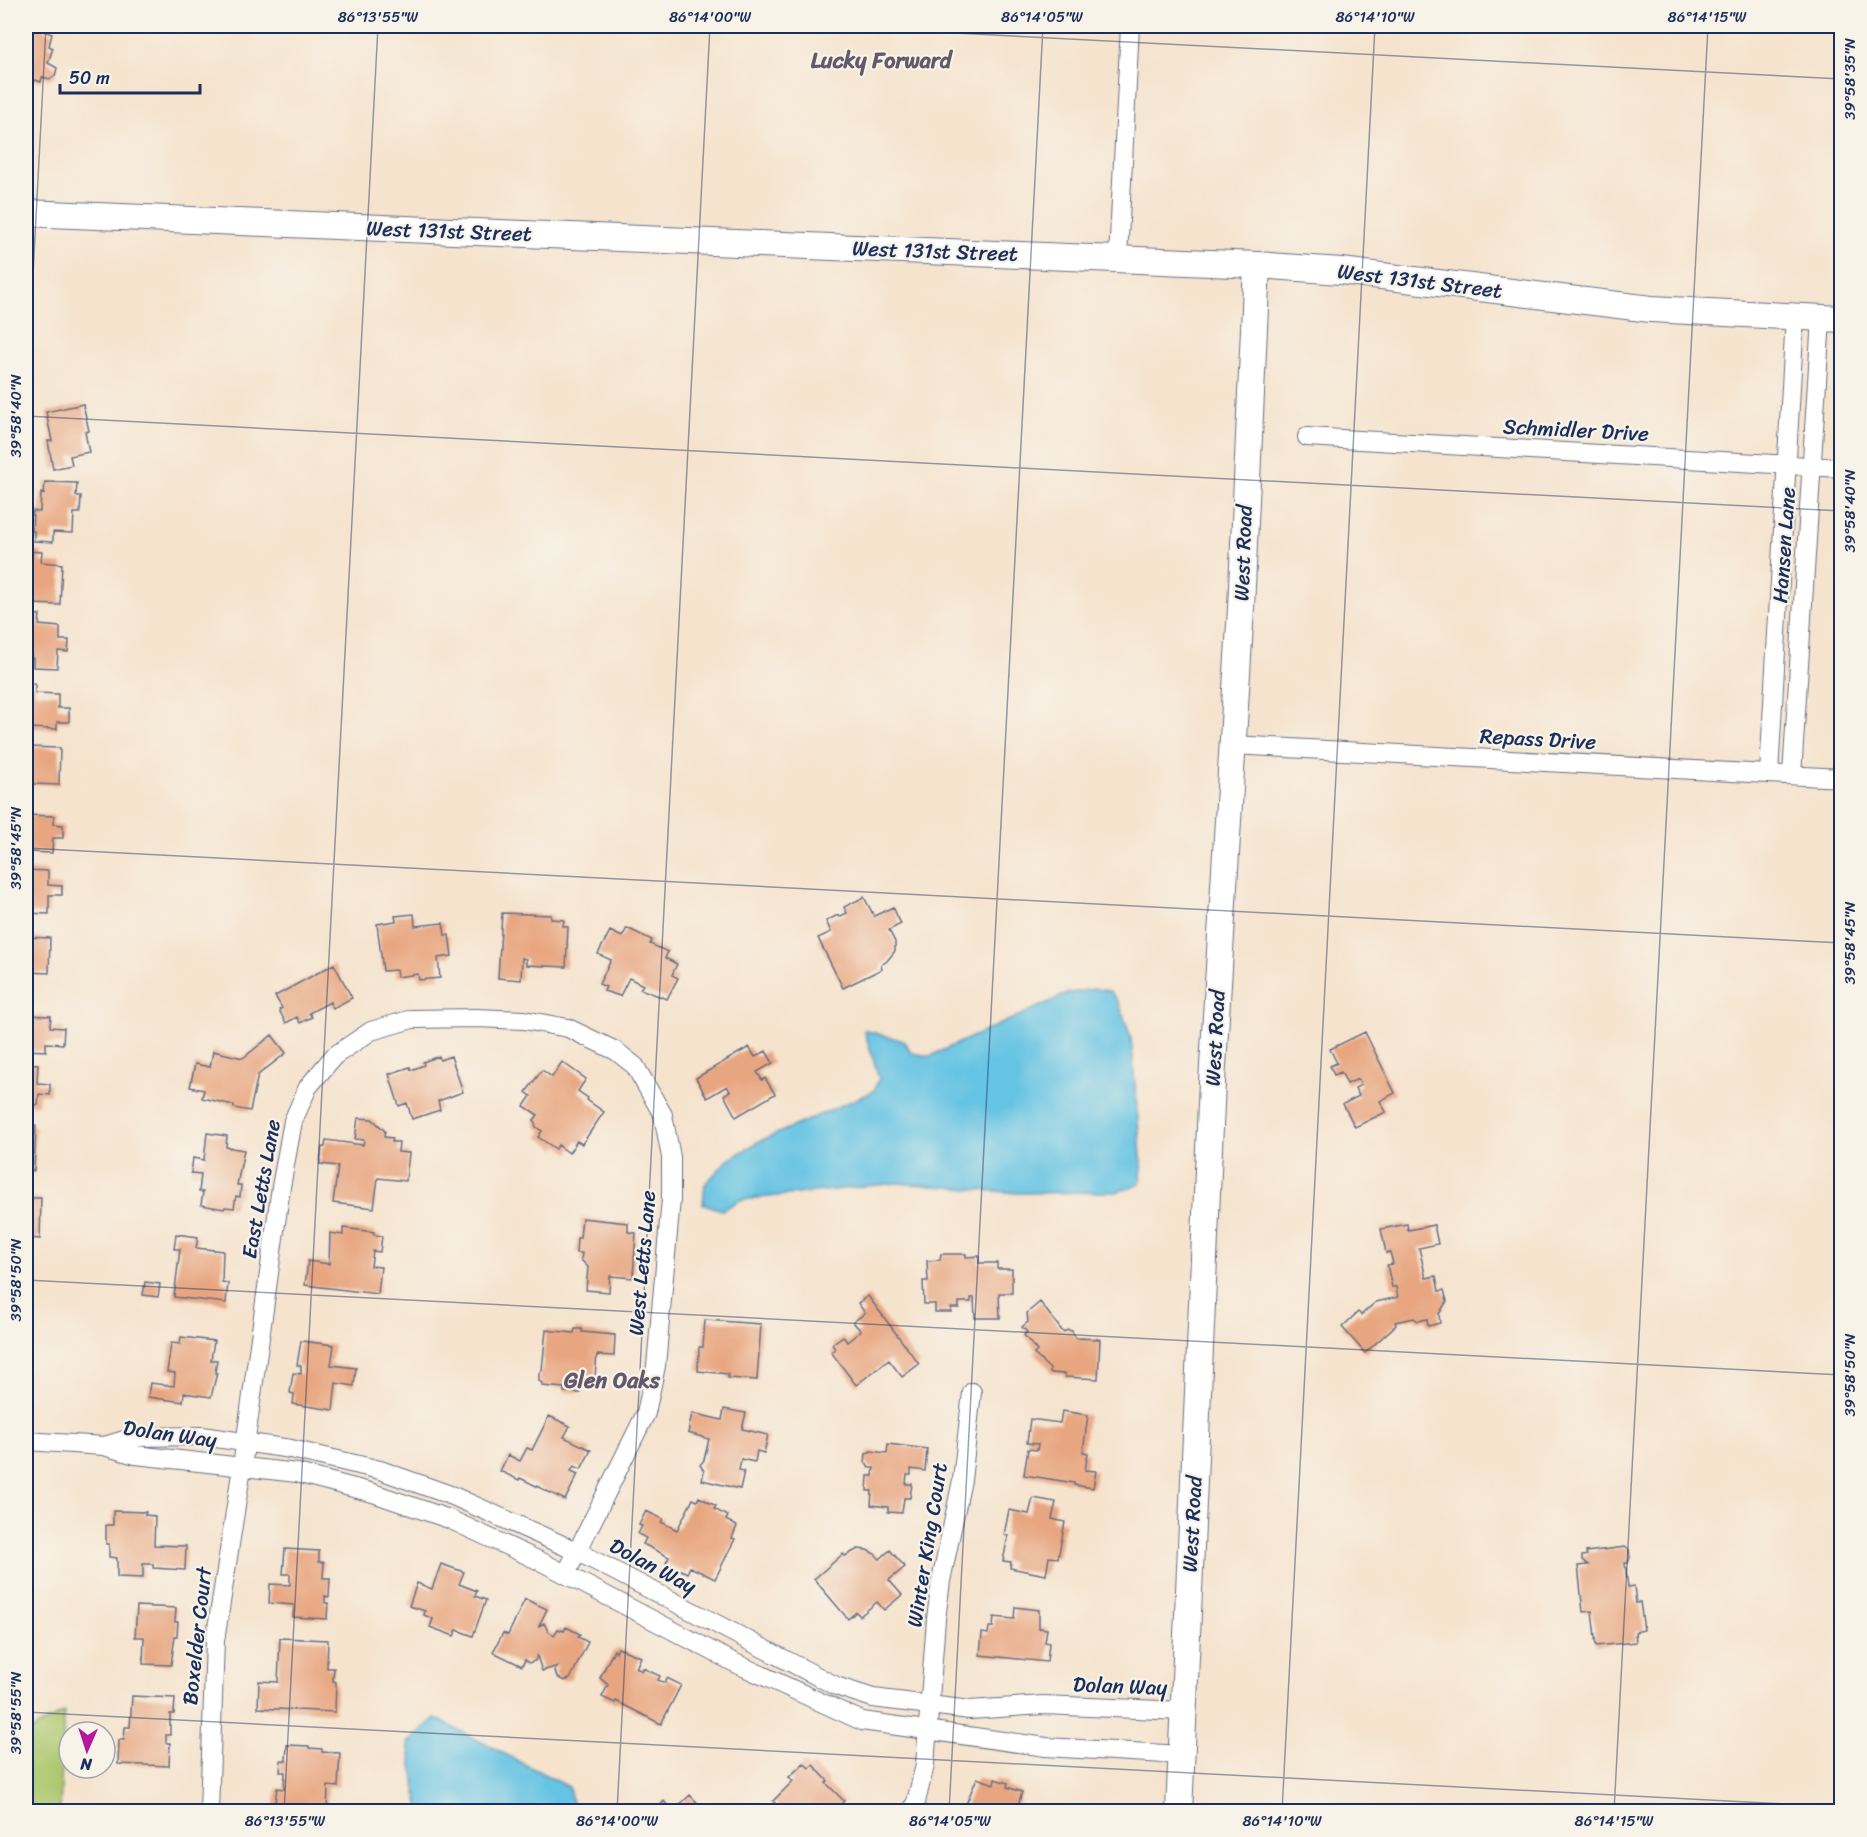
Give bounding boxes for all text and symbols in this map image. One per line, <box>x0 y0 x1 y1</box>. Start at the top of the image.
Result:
text: 86°13'55"W <box>338 4 419 30</box>
text: 86°14'00"W <box>669 4 751 30</box>
text: 86°14'05"W <box>1001 4 1083 30</box>
text: 86°14'10"W <box>1335 4 1415 30</box>
text: 86°14'15"W <box>1668 4 1747 30</box>
text: 39°58'35"N <box>1837 38 1863 120</box>
district label: Lucky Forward <box>811 41 954 80</box>
scale bar <box>60 57 200 95</box>
text: 50 m <box>69 62 110 94</box>
street label: West 131st Street <box>365 209 533 253</box>
street label: West 131st Street <box>851 229 1019 273</box>
street label: West 131st Street <box>1335 252 1505 310</box>
text: 39°58'40"N <box>3 374 29 458</box>
street label: Schmidler Drive <box>1502 407 1650 453</box>
text: 39°58'40"N <box>1837 469 1863 553</box>
street label: Hansen Lane <box>1761 485 1807 604</box>
street label: West Road <box>1222 502 1264 602</box>
street label: Repass Drive <box>1479 717 1597 761</box>
text: 39°58'45"N <box>3 806 29 889</box>
text: 39°58'45"N <box>1837 901 1863 984</box>
street label: West Road <box>1194 987 1237 1087</box>
street label: East Letts Lane <box>230 1116 292 1262</box>
street label: West Letts Lane <box>617 1189 667 1337</box>
text: 39°58'50"N <box>3 1238 29 1321</box>
text: 39°58'50"N <box>1837 1333 1863 1416</box>
district label: Glen Oaks <box>563 1361 661 1400</box>
street label: Dolan Way <box>121 1409 220 1459</box>
street label: Winter King Court <box>895 1460 959 1630</box>
street label: West Road <box>1171 1473 1214 1573</box>
street label: Dolan Way <box>602 1527 704 1605</box>
street label: Boxelder Court <box>171 1563 223 1707</box>
street label: Dolan Way <box>1072 1665 1168 1707</box>
text: 39°58'55"N <box>3 1671 29 1754</box>
north arrow <box>57 1720 117 1780</box>
text: N <box>79 1750 94 1779</box>
text: 86°13'55"W <box>245 1808 326 1834</box>
text: 86°14'00"W <box>576 1808 658 1834</box>
text: 86°14'05"W <box>909 1808 991 1834</box>
text: 86°14'10"W <box>1242 1808 1322 1834</box>
text: 86°14'15"W <box>1575 1808 1654 1834</box>

